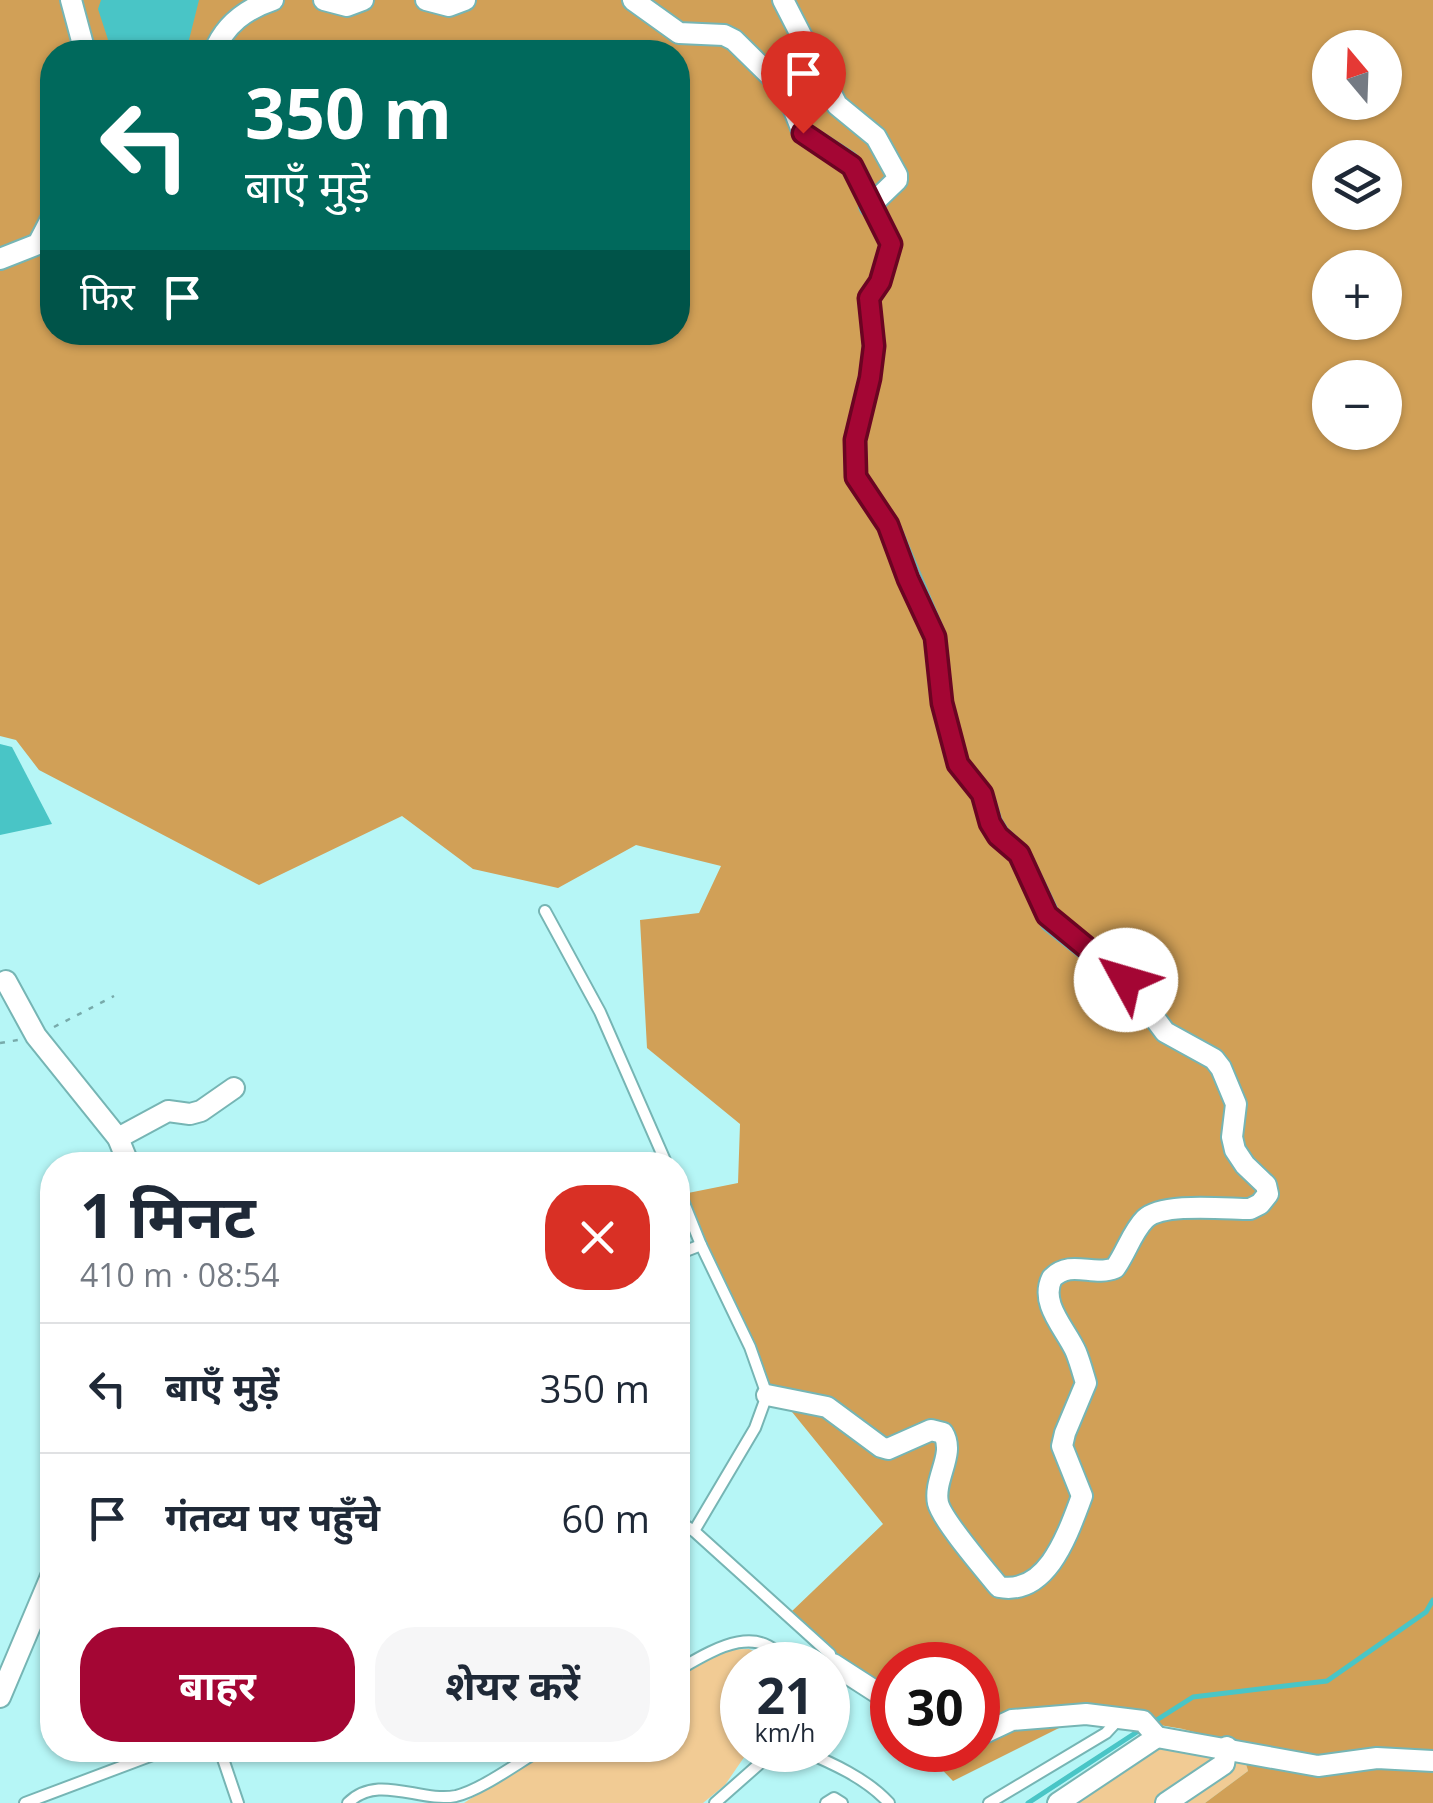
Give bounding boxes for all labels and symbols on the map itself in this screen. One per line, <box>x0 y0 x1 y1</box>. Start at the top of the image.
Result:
north arrow <box>1312 30 1402 120</box>
pin <box>761 31 846 134</box>
position arrow <box>1074 928 1178 1032</box>
speed limit sign: 30 <box>870 1642 1000 1772</box>

